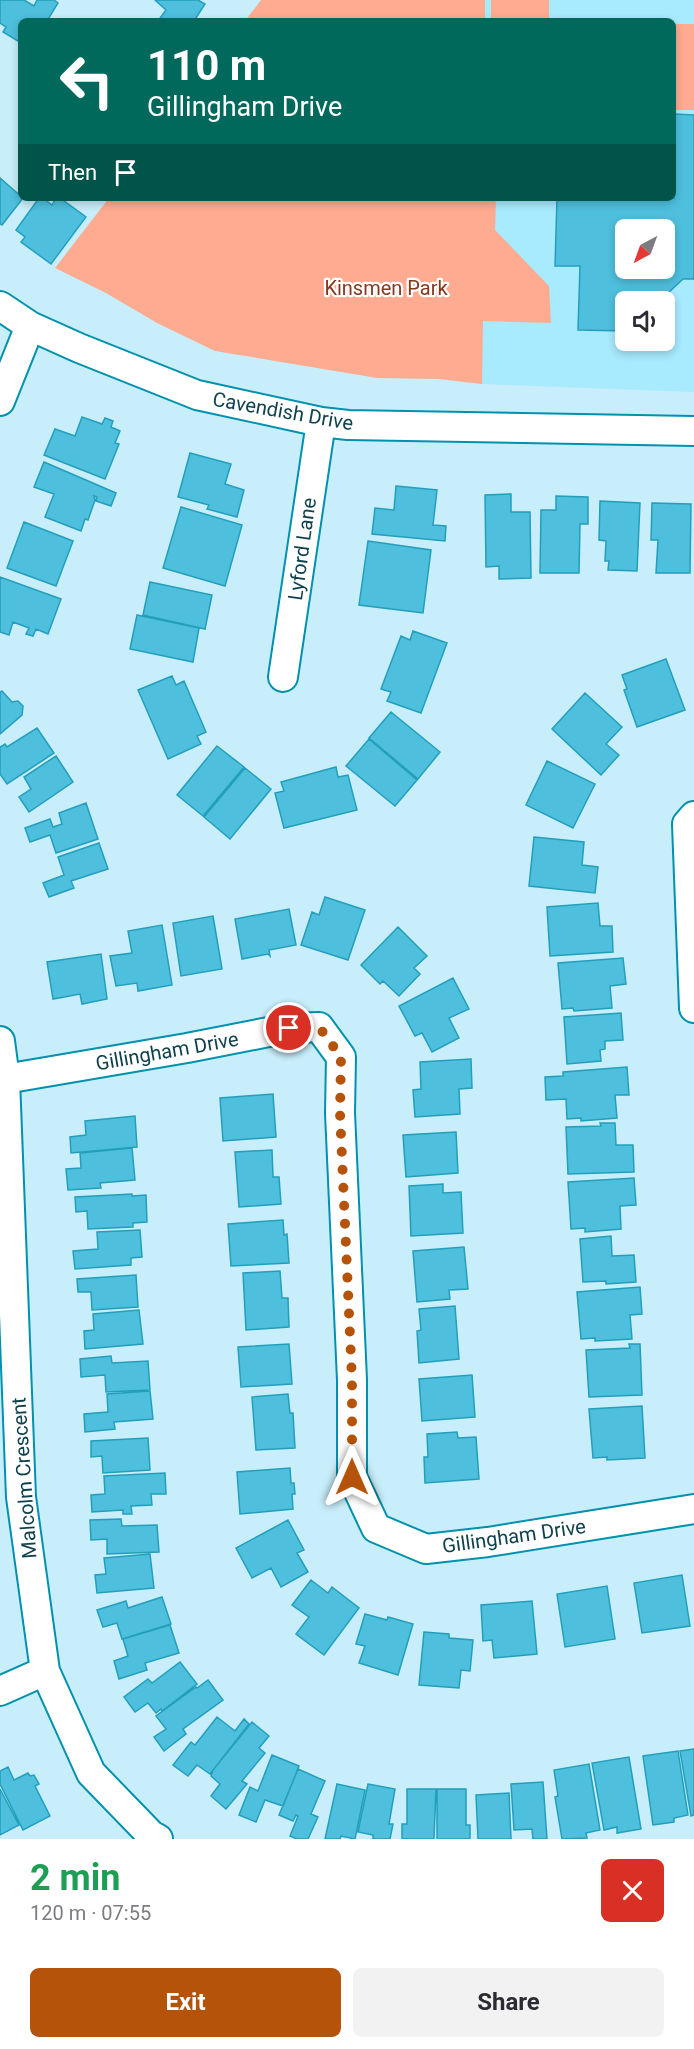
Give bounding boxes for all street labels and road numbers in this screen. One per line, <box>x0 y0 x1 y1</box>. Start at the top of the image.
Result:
street label: Cavendish Drive <box>211 387 355 435</box>
street label: Lyford Lane <box>283 496 321 602</box>
street label: Gillingham Drive <box>94 1027 240 1075</box>
street label: Malcolm Crescent <box>6 1397 42 1559</box>
street label: Gillingham Drive <box>441 1514 587 1558</box>

